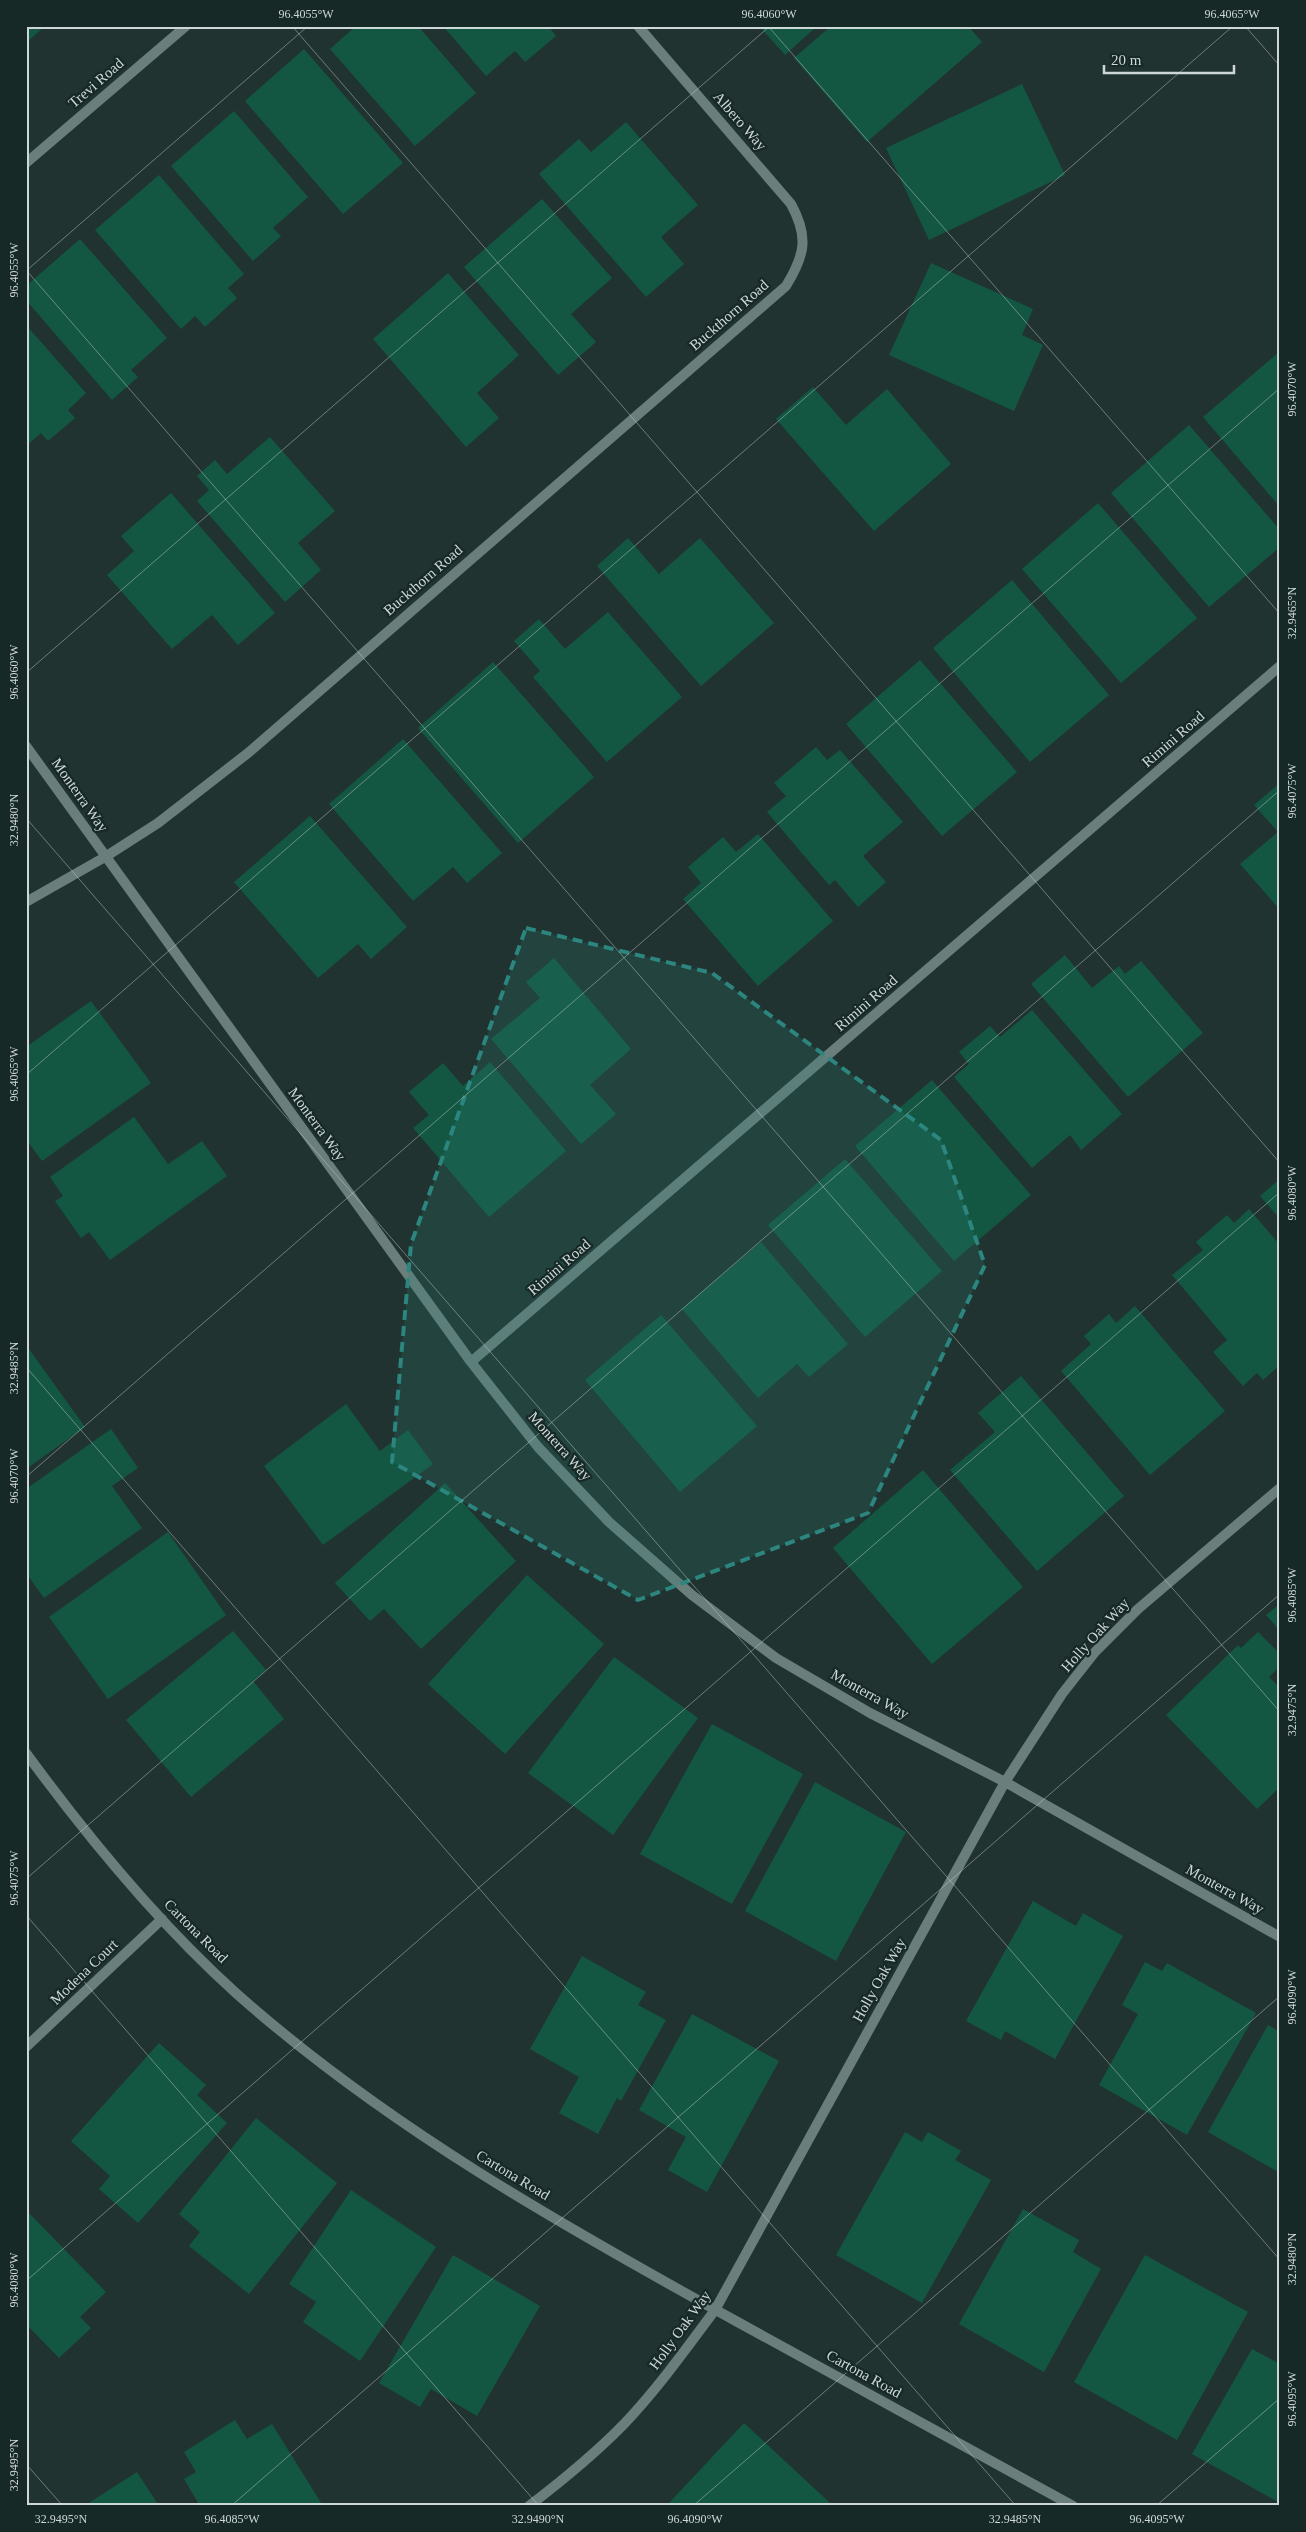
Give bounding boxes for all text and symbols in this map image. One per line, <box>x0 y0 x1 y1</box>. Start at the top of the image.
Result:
text: 96.4055°W <box>278 7 334 21</box>
text: 96.4060°W <box>741 7 797 21</box>
text: 96.4065°W <box>1204 7 1260 21</box>
scale bar <box>1104 42 1234 74</box>
text: 20 m <box>1111 52 1142 68</box>
street label: Trevi Road <box>65 55 127 111</box>
street label: Albero Way <box>710 88 770 154</box>
text: 96.4055°W <box>7 242 21 298</box>
street label: Buckthorn Road <box>686 276 772 353</box>
text: 96.4070°W <box>1285 361 1299 417</box>
street label: Buckthorn Road <box>380 541 466 618</box>
text: 32.9465°N <box>1285 586 1299 639</box>
text: 96.4060°W <box>7 644 21 700</box>
street label: Rimini Road <box>1139 707 1208 770</box>
street label: Monterra Way <box>49 755 112 835</box>
text: 96.4075°W <box>1285 763 1299 819</box>
text: 32.9480°N <box>7 793 21 846</box>
street label: Rimini Road <box>832 971 901 1034</box>
text: 96.4065°W <box>7 1046 21 1102</box>
street label: Monterra Way <box>285 1084 349 1164</box>
text: 96.4080°W <box>1285 1165 1299 1221</box>
street label: Rimini Road <box>525 1235 594 1298</box>
text: 32.9485°N <box>7 1341 21 1394</box>
street label: Monterra Way <box>525 1409 595 1484</box>
text: 96.4070°W <box>7 1448 21 1504</box>
text: 96.4085°W <box>1285 1567 1299 1623</box>
street label: Holly Oak Way <box>1058 1595 1133 1675</box>
street label: Monterra Way <box>828 1666 912 1722</box>
text: 32.9475°N <box>1285 1683 1299 1736</box>
text: 96.4075°W <box>7 1850 21 1906</box>
street label: Monterra Way <box>1183 1861 1267 1917</box>
street label: Cartona Road <box>161 1896 231 1966</box>
street label: Modena Court <box>47 1935 121 2008</box>
street label: Holly Oak Way <box>849 1935 909 2025</box>
text: 96.4090°W <box>1285 1969 1299 2025</box>
street label: Cartona Road <box>473 2147 553 2203</box>
text: 32.9480°N <box>1285 2232 1299 2285</box>
text: 96.4080°W <box>7 2252 21 2308</box>
street label: Holly Oak Way <box>646 2287 714 2373</box>
street label: Cartona Road <box>824 2347 905 2401</box>
text: 96.4095°W <box>1285 2371 1299 2427</box>
text: 32.9495°N <box>7 2438 21 2491</box>
text: 32.9495°N <box>35 2512 88 2526</box>
text: 96.4085°W <box>204 2512 260 2526</box>
text: 32.9490°N <box>512 2512 565 2526</box>
text: 96.4090°W <box>667 2512 723 2526</box>
text: 32.9485°N <box>989 2512 1042 2526</box>
text: 96.4095°W <box>1129 2512 1185 2526</box>

